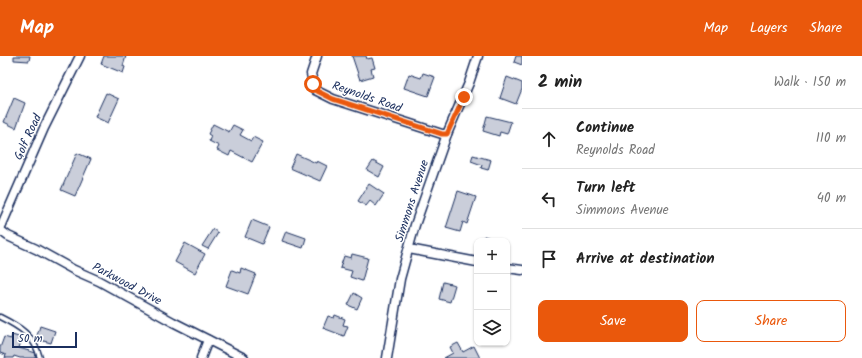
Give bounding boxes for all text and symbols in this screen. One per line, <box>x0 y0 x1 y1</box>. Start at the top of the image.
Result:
text: Map <box>20 13 54 43</box>
text: Map <box>704 17 728 39</box>
text: Layers <box>750 17 788 39</box>
text: Share <box>810 17 842 39</box>
text: 2 min <box>538 69 582 96</box>
text: Walk · 150 m <box>774 72 846 93</box>
route start <box>304 75 322 93</box>
street label: Reynolds Road <box>329 76 405 118</box>
route end <box>455 88 473 106</box>
street label: Golf Road <box>9 110 47 163</box>
text: Continue <box>576 116 634 140</box>
icon: ahead <box>538 128 560 150</box>
text: 110 m <box>816 128 846 149</box>
text: Reynolds Road <box>576 140 655 161</box>
street label: Simmons Avenue <box>390 157 434 245</box>
text: Turn left <box>576 176 636 200</box>
icon: left <box>538 188 560 210</box>
text: 40 m <box>817 188 846 209</box>
text: Simmons Avenue <box>576 200 669 221</box>
map controls <box>474 238 510 346</box>
button: + <box>474 238 510 274</box>
text: Arrive at destination <box>576 247 715 271</box>
icon: arrive <box>538 248 560 270</box>
street label: Parkwood Drive <box>89 258 166 311</box>
button: − <box>474 274 510 310</box>
button: Save <box>538 300 688 342</box>
button: Share <box>696 300 846 342</box>
button: layers <box>474 310 510 346</box>
scale bar <box>12 330 77 349</box>
text: 50 m <box>18 330 43 348</box>

